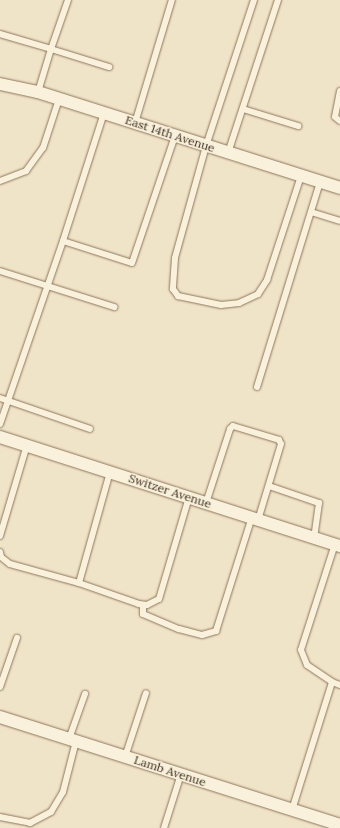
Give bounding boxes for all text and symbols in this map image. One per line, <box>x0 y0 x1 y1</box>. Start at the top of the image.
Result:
street label: East 14th Avenue <box>123 113 217 155</box>
street label: Switzer Avenue <box>127 471 213 511</box>
street label: Lamb Avenue <box>132 753 208 789</box>

